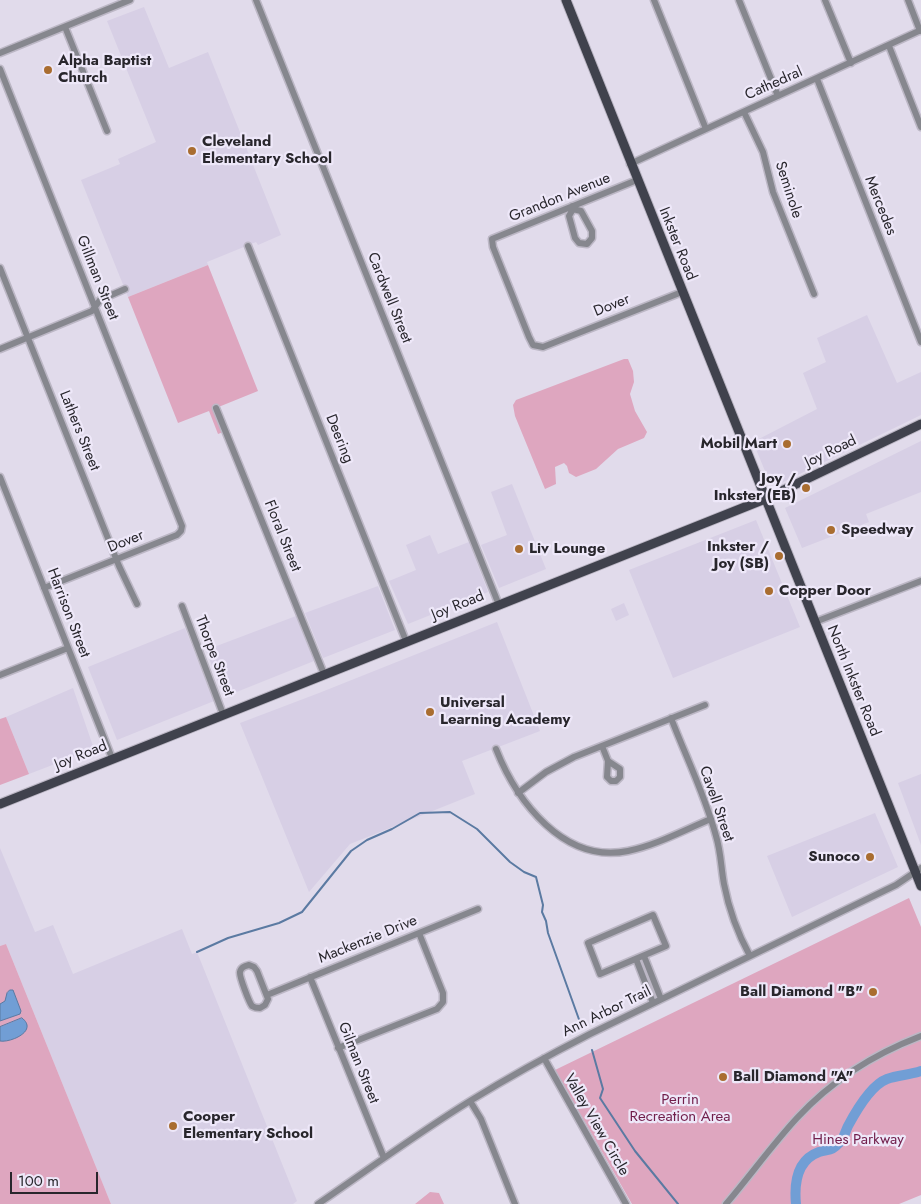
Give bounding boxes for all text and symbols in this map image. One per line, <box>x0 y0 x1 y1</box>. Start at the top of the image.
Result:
place label: Alpha Baptist Church <box>58 52 151 87</box>
street label: Cathedral <box>742 63 806 105</box>
marker: Alpha Baptist Church <box>42 64 54 76</box>
place label: Cleveland Elementary School <box>202 133 332 168</box>
marker: Cleveland Elementary School <box>186 145 198 157</box>
street label: Seminole <box>770 159 806 221</box>
street label: Grandon Avenue <box>507 169 613 227</box>
street label: Mercedes <box>860 174 900 238</box>
street label: Inkster Road <box>654 205 700 283</box>
street label: Gillman Street <box>72 233 122 323</box>
street label: Cardwell Street <box>363 250 415 346</box>
street label: Dover <box>591 291 633 321</box>
street label: Lathers Street <box>55 388 103 474</box>
street label: Deering <box>321 412 357 466</box>
street label: Joy Road <box>802 432 860 472</box>
place label: Mobil Mart <box>700 435 777 453</box>
marker: Mobil Mart <box>781 438 793 450</box>
place label: Joy / Inkster (EB) <box>714 470 796 505</box>
marker: Joy / Inkster (EB) <box>800 482 812 494</box>
street label: Floral Street <box>260 498 304 574</box>
place label: Speedway <box>841 521 913 539</box>
marker: Speedway <box>825 524 837 536</box>
street label: Dover <box>105 527 147 557</box>
place label: Inkster / Joy (SB) <box>707 538 769 573</box>
place label: Liv Lounge <box>529 540 605 558</box>
marker: Liv Lounge <box>513 543 525 555</box>
marker: Inkster / Joy (SB) <box>773 550 785 562</box>
street label: Harrison Street <box>43 566 93 660</box>
place label: Copper Door <box>779 582 871 600</box>
marker: Copper Door <box>763 585 775 597</box>
street label: Joy Road <box>429 587 487 625</box>
street label: Thorpe Street <box>190 613 238 699</box>
street label: North Inkster Road <box>822 623 884 739</box>
place label: Universal Learning Academy <box>440 694 570 729</box>
marker: Universal Learning Academy <box>424 706 436 718</box>
street label: Joy Road <box>52 737 110 775</box>
street label: Cavell Street <box>695 764 737 844</box>
place label: Sunoco <box>808 848 860 866</box>
marker: Sunoco <box>864 851 876 863</box>
street label: Mackenzie Drive <box>316 912 420 968</box>
street label: Ann Arbor Trail <box>559 983 655 1041</box>
place label: Ball Diamond "B" <box>740 983 863 1001</box>
marker: Ball Diamond "B" <box>867 986 879 998</box>
street label: Gilman Street <box>334 1020 382 1106</box>
place label: Ball Diamond "A" <box>733 1068 853 1086</box>
street label: Valley View Circle <box>560 1071 632 1179</box>
marker: Ball Diamond "A" <box>717 1071 729 1083</box>
park label: Perrin Recreation Area <box>630 1091 730 1126</box>
place label: Cooper Elementary School <box>183 1108 313 1143</box>
marker: Cooper Elementary School <box>167 1120 179 1132</box>
park label: Hines Parkway <box>812 1131 904 1149</box>
scale bar <box>12 1162 100 1194</box>
text: 100 m <box>18 1170 59 1192</box>

